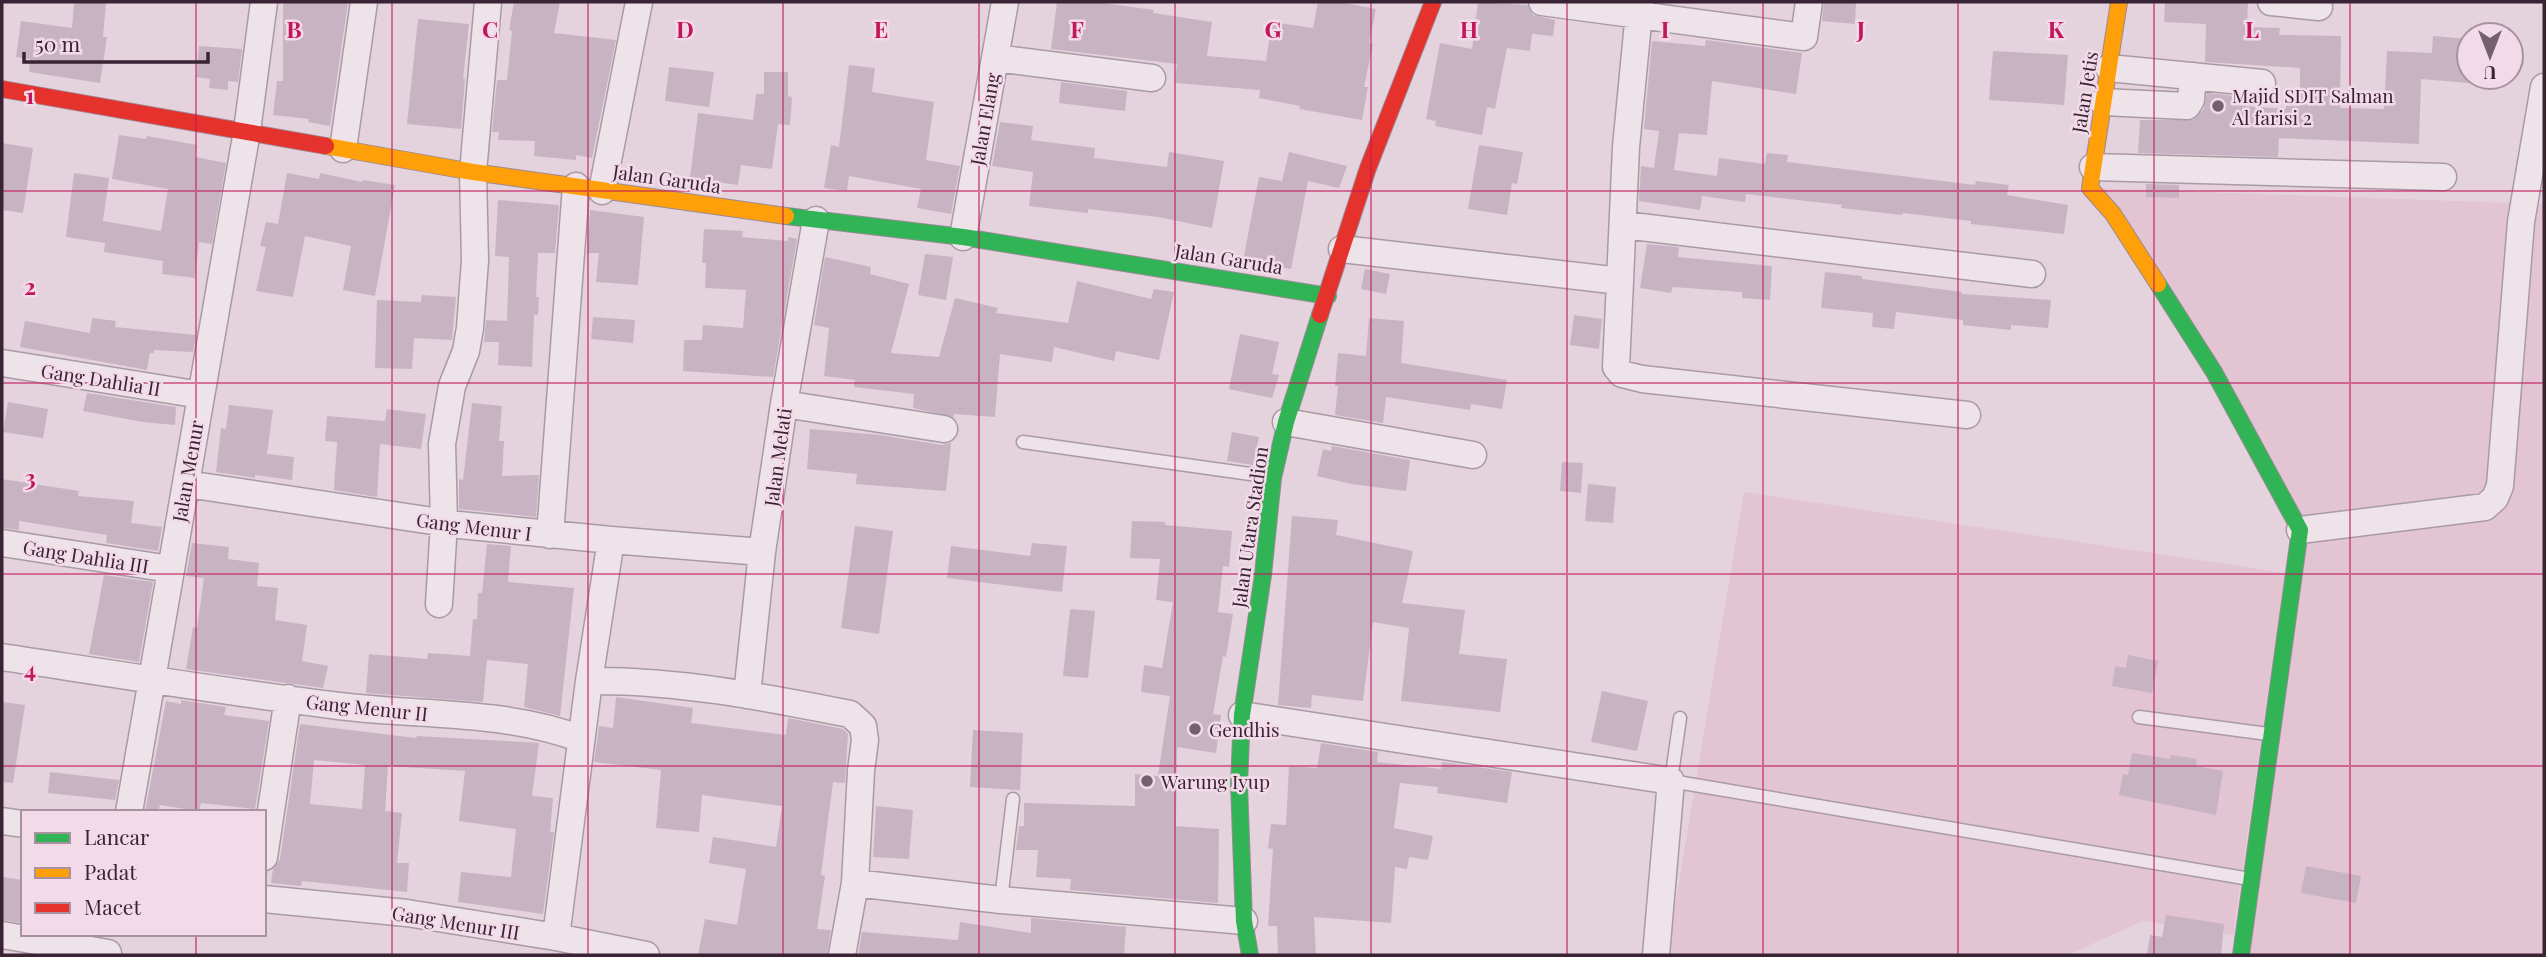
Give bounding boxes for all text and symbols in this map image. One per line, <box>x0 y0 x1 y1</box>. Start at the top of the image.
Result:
text: B <box>286 13 302 44</box>
text: C <box>482 13 498 44</box>
text: D <box>676 13 694 44</box>
text: E <box>874 13 888 44</box>
text: F <box>1070 13 1084 44</box>
text: G <box>1265 13 1282 44</box>
text: H <box>1460 13 1478 44</box>
text: I <box>1661 13 1669 44</box>
text: J <box>1856 13 1865 44</box>
text: K <box>2048 13 2065 44</box>
text: L <box>2245 13 2259 44</box>
scale bar <box>24 21 208 65</box>
north arrow <box>2455 21 2525 91</box>
text: 50 m <box>35 29 81 57</box>
street label: Jalan Jetis <box>2065 49 2103 136</box>
text: U <box>2483 61 2497 87</box>
street label: Jalan Elang <box>963 71 1005 168</box>
text: 1 <box>26 79 35 110</box>
place label: Majid SDIT Salman Al farisi 2 <box>2231 82 2394 130</box>
marker: Majid SDIT Salman Al farisi 2 <box>2210 98 2226 114</box>
street label: Jalan Garuda <box>610 157 723 199</box>
street label: Jalan Garuda <box>1172 236 1285 279</box>
text: 2 <box>24 270 36 301</box>
street label: Gang Dahlia II <box>39 357 163 401</box>
street label: Jalan Melati <box>757 406 797 509</box>
street label: Jalan Menur <box>165 418 209 525</box>
street label: Jalan Utara Stadion <box>1225 444 1273 610</box>
text: 3 <box>24 461 36 492</box>
street label: Gang Menur I <box>415 506 533 546</box>
street label: Gang Dahlia III <box>21 533 151 579</box>
text: 4 <box>24 653 36 684</box>
street label: Gang Menur II <box>305 688 429 726</box>
place label: Gendhis <box>1209 716 1280 742</box>
marker: Gendhis <box>1187 721 1203 737</box>
place label: Warung Iyup <box>1160 768 1270 794</box>
marker: Warung Iyup <box>1139 773 1155 789</box>
legend <box>21 810 266 936</box>
text: Lancar <box>84 822 150 850</box>
text: Padat <box>84 857 137 885</box>
text: Macet <box>84 892 141 920</box>
street label: Gang Menur III <box>390 899 522 945</box>

